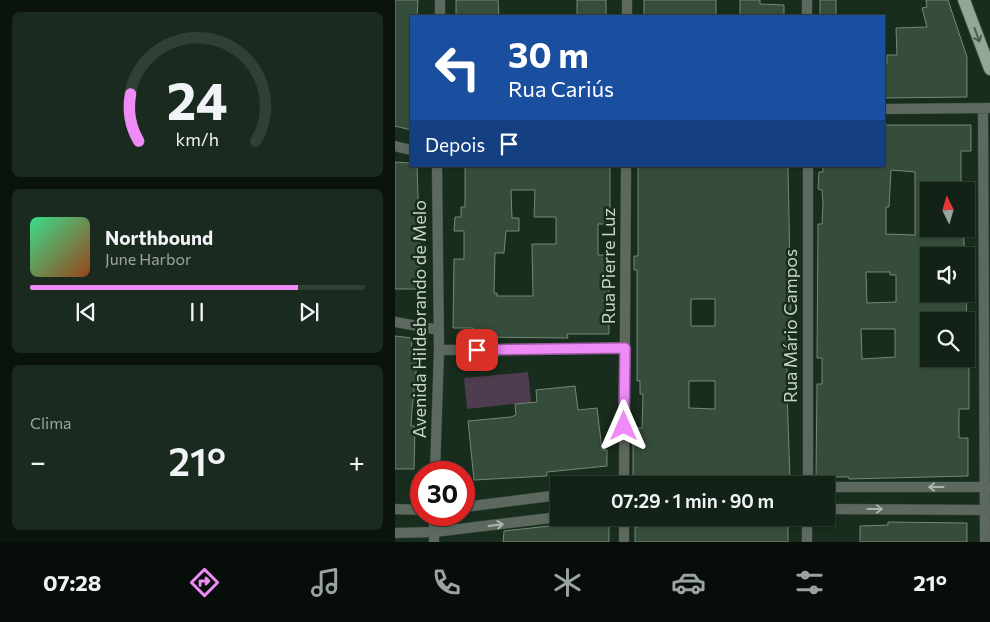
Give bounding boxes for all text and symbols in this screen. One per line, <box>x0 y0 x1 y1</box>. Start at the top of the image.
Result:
one-way arrow <box>973 26 982 42</box>
text: 30 m <box>508 32 589 75</box>
icon: left <box>425 35 490 100</box>
text: 24 <box>167 67 228 131</box>
text: Rua Cariús <box>508 75 614 102</box>
text: km/h <box>176 128 219 150</box>
icon: arrive <box>495 130 523 158</box>
text: Depois <box>425 133 485 156</box>
north arrow <box>920 182 975 238</box>
map controls <box>920 182 975 367</box>
street label: Avenida Hildebrando de Melo <box>408 200 430 438</box>
street label: Rua Pierre Luz <box>597 208 619 324</box>
text: Northbound <box>105 226 213 249</box>
button: sound <box>920 247 975 302</box>
text: June Harbor <box>105 249 191 268</box>
street label: Rua Mário Campos <box>779 249 801 403</box>
icon: previous <box>72 298 100 326</box>
icon: pause <box>183 298 211 326</box>
icon: next <box>295 298 323 326</box>
button: search <box>920 312 975 367</box>
pin <box>456 329 498 371</box>
icon: arrive <box>463 336 491 364</box>
position arrow <box>597 399 649 451</box>
text: Clima <box>30 413 71 432</box>
text: 21° <box>169 437 226 484</box>
text: − <box>30 444 46 478</box>
text: + <box>349 444 365 478</box>
speed limit sign: 30 <box>410 461 475 526</box>
one-way arrow <box>928 482 944 492</box>
text: 07:29 · 1 min · 90 m <box>611 489 774 512</box>
one-way arrow <box>866 504 883 514</box>
one-way arrow <box>487 520 503 530</box>
icon: directions <box>187 565 222 600</box>
icon: music <box>308 565 343 600</box>
icon: phone <box>429 565 464 600</box>
icon: climate <box>550 565 585 600</box>
icon: car <box>671 565 706 600</box>
icon: filters <box>792 565 827 600</box>
text: 07:28 <box>43 569 101 596</box>
text: 21° <box>913 569 947 596</box>

